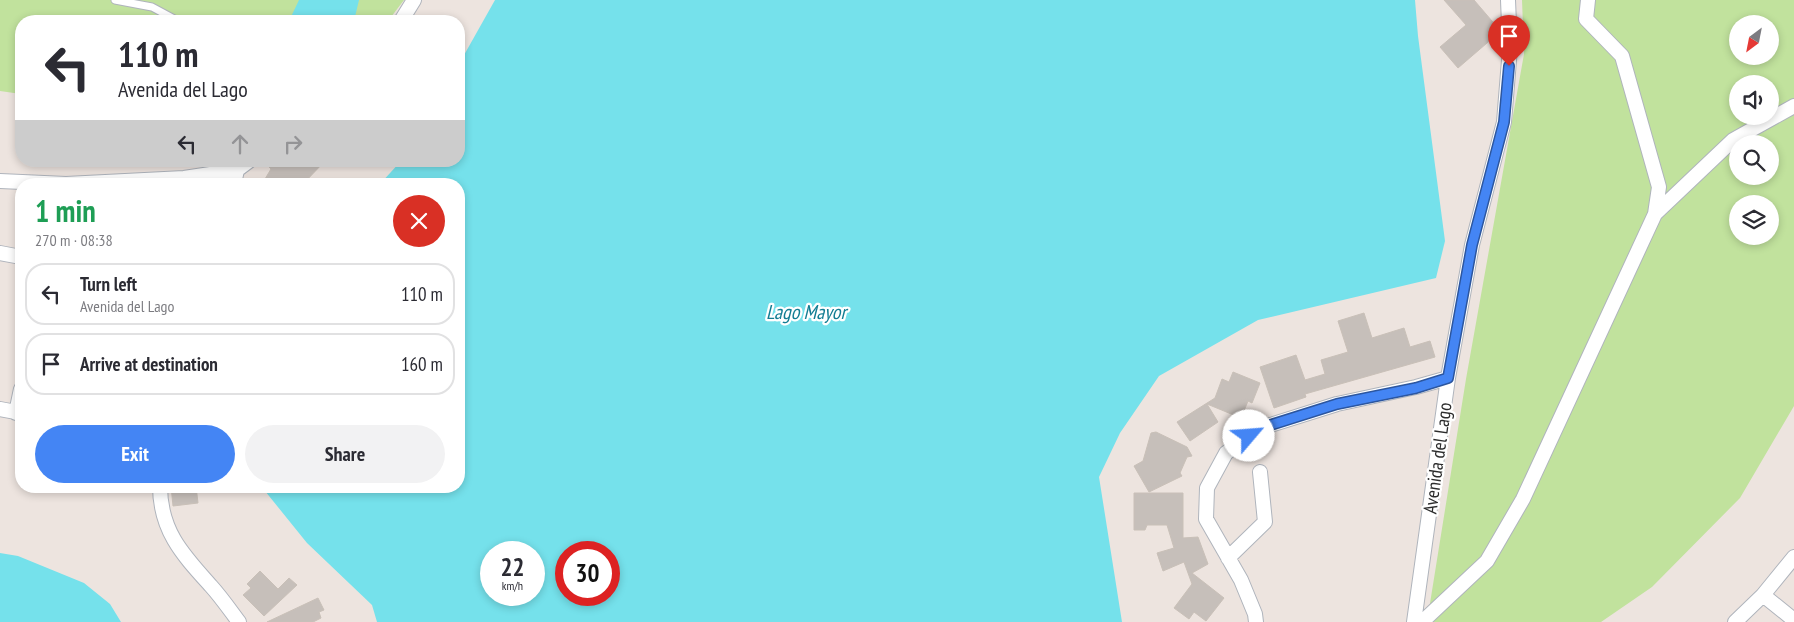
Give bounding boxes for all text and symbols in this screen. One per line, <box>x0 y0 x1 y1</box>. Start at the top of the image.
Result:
pin <box>1488 15 1530 66</box>
north arrow <box>1729 15 1779 65</box>
map controls <box>1729 15 1779 245</box>
icon: arrive <box>1495 22 1523 50</box>
text: 110 m <box>118 31 199 77</box>
icon: left <box>35 35 100 100</box>
text: Avenida del Lago <box>118 75 248 103</box>
button: sound <box>1729 75 1779 125</box>
icon: left <box>173 130 201 158</box>
icon: ahead <box>226 130 254 158</box>
icon: right <box>279 130 307 158</box>
button: search <box>1729 135 1779 185</box>
text: 1 min <box>35 191 96 230</box>
button: close <box>393 195 445 247</box>
button: layers <box>1729 195 1779 245</box>
text: 270 m · 08:38 <box>35 230 113 250</box>
text: Turn left <box>80 272 137 296</box>
icon: left <box>37 280 65 308</box>
text: 110 m <box>401 282 443 306</box>
text: Avenida del Lago <box>80 296 174 316</box>
water label: Lago Mayor <box>766 299 848 325</box>
icon: arrive <box>37 350 65 378</box>
text: Arrive at destination <box>80 352 218 376</box>
text: 160 m <box>401 352 443 376</box>
street label: Avenida del Lago <box>1417 401 1457 515</box>
position arrow <box>1222 409 1274 461</box>
button: Exit <box>35 425 235 483</box>
button: Share <box>245 425 445 483</box>
speed limit sign: 30 <box>555 541 620 606</box>
text: 22 <box>501 551 524 583</box>
text: km/h <box>502 578 523 593</box>

